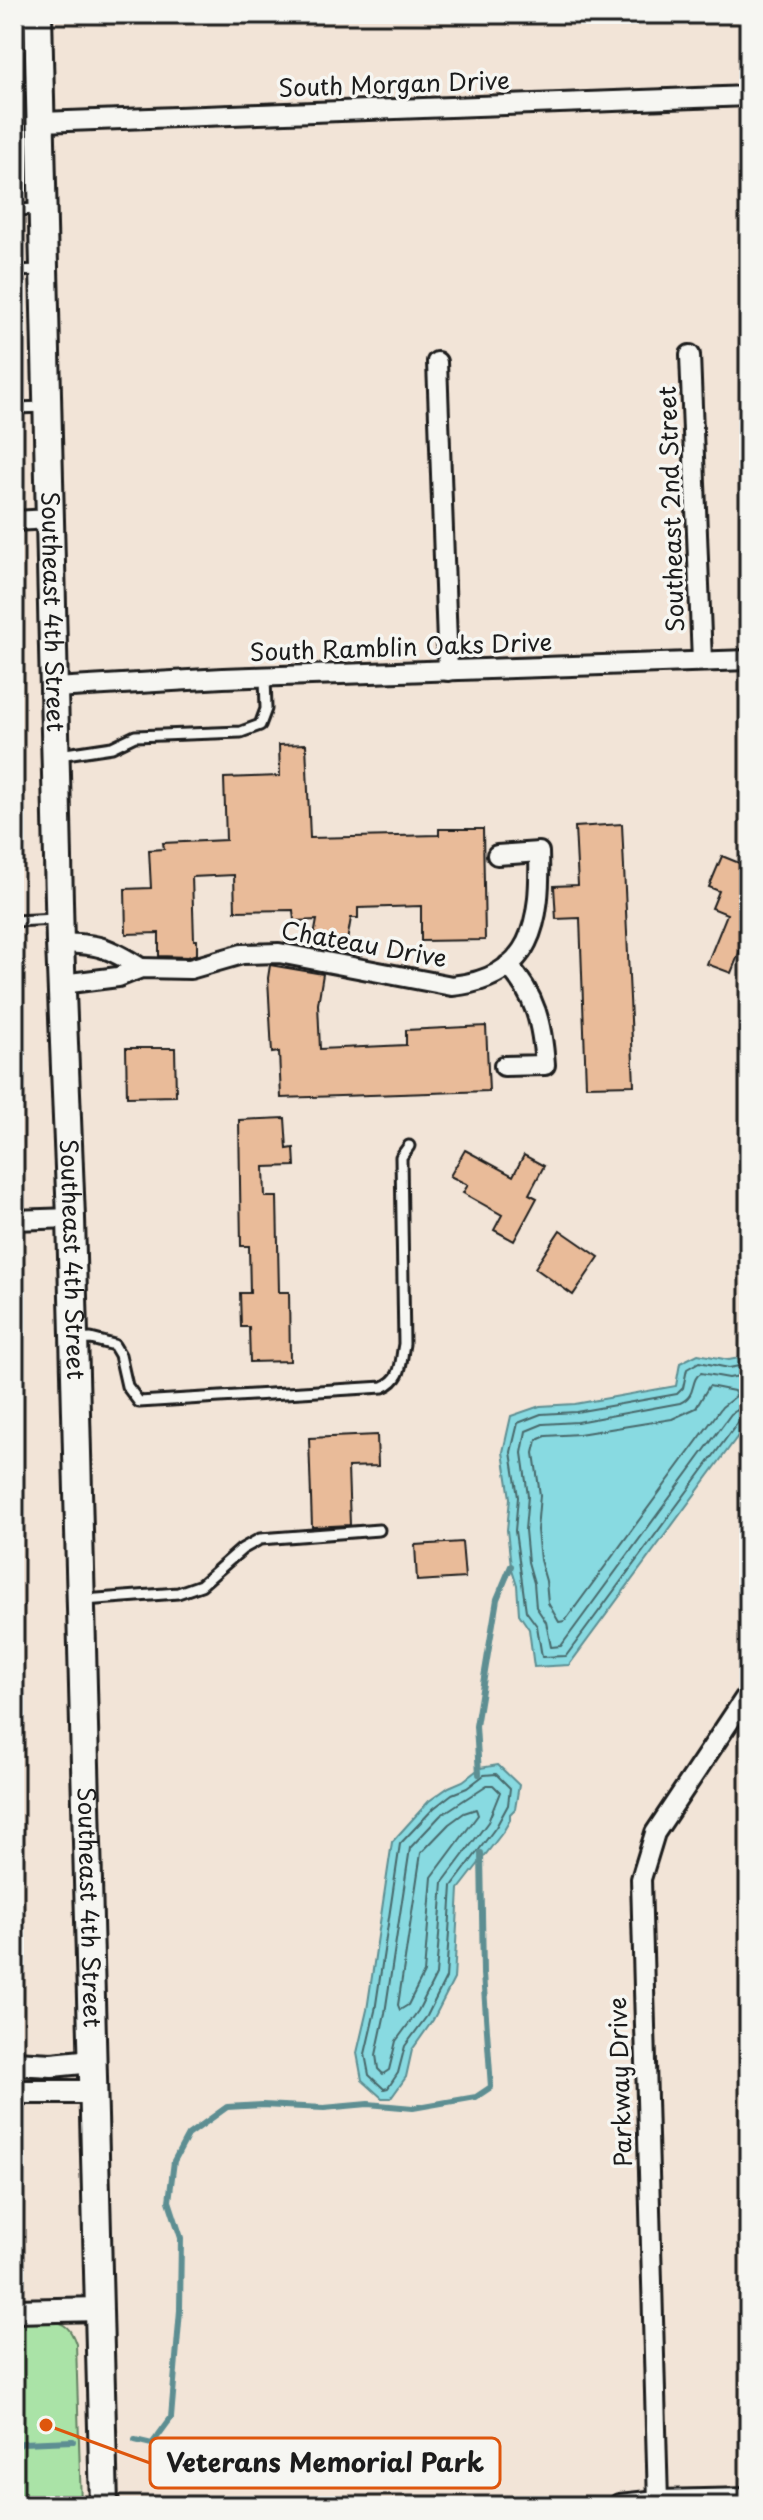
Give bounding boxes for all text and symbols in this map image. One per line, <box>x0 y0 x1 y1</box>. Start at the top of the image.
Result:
street label: South Morgan Drive <box>278 61 510 105</box>
street label: Southeast 2nd Street <box>648 385 692 633</box>
street label: Southeast 4th Street <box>33 491 75 733</box>
street label: South Ramblin Oaks Drive <box>249 623 553 669</box>
street label: Chateau Drive <box>279 911 450 975</box>
street label: Southeast 4th Street <box>52 1138 95 1380</box>
street label: Southeast 4th Street <box>70 1787 112 2028</box>
street label: Parkway Drive <box>598 1997 640 2168</box>
callout: Veterans Memorial Park <box>150 2438 500 2488</box>
text: Veterans Memorial Park <box>166 2442 484 2481</box>

